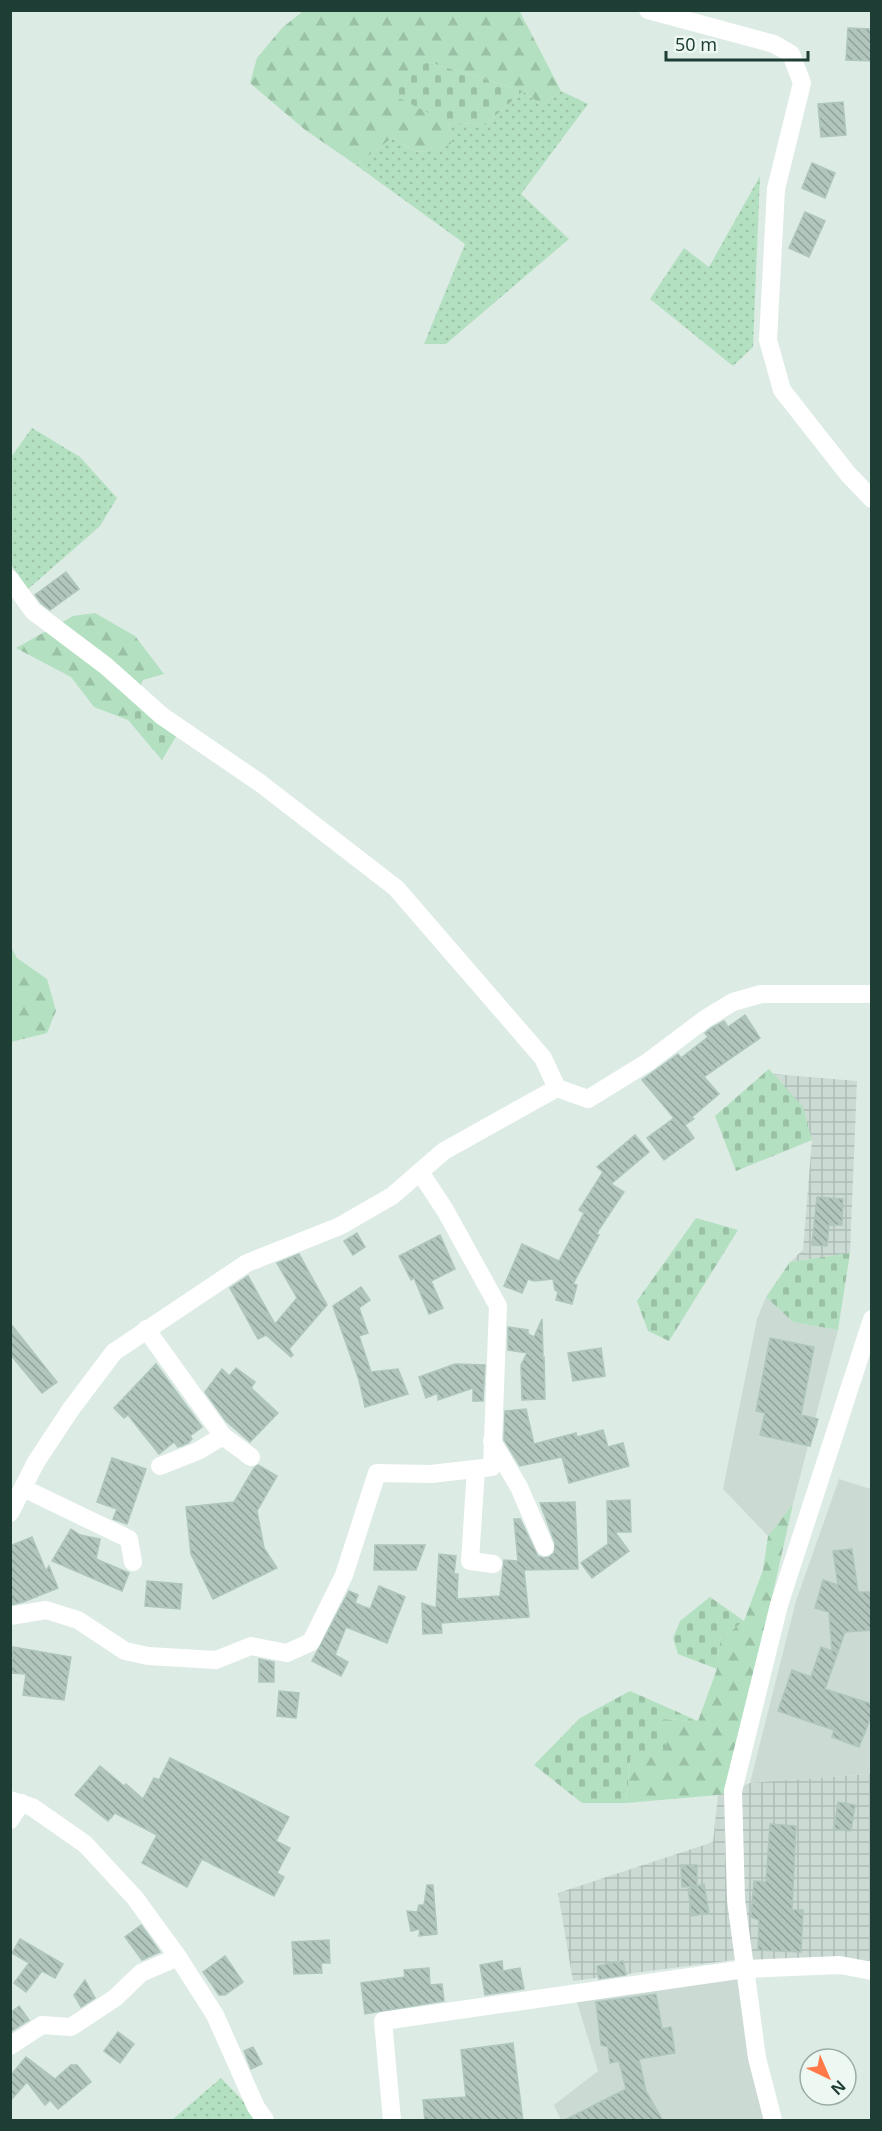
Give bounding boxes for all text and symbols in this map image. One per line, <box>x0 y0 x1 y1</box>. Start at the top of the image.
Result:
scale bar <box>666 24 808 62</box>
text: 50 m <box>675 32 717 56</box>
north arrow <box>798 2047 858 2107</box>
text: N <box>826 2075 851 2100</box>

